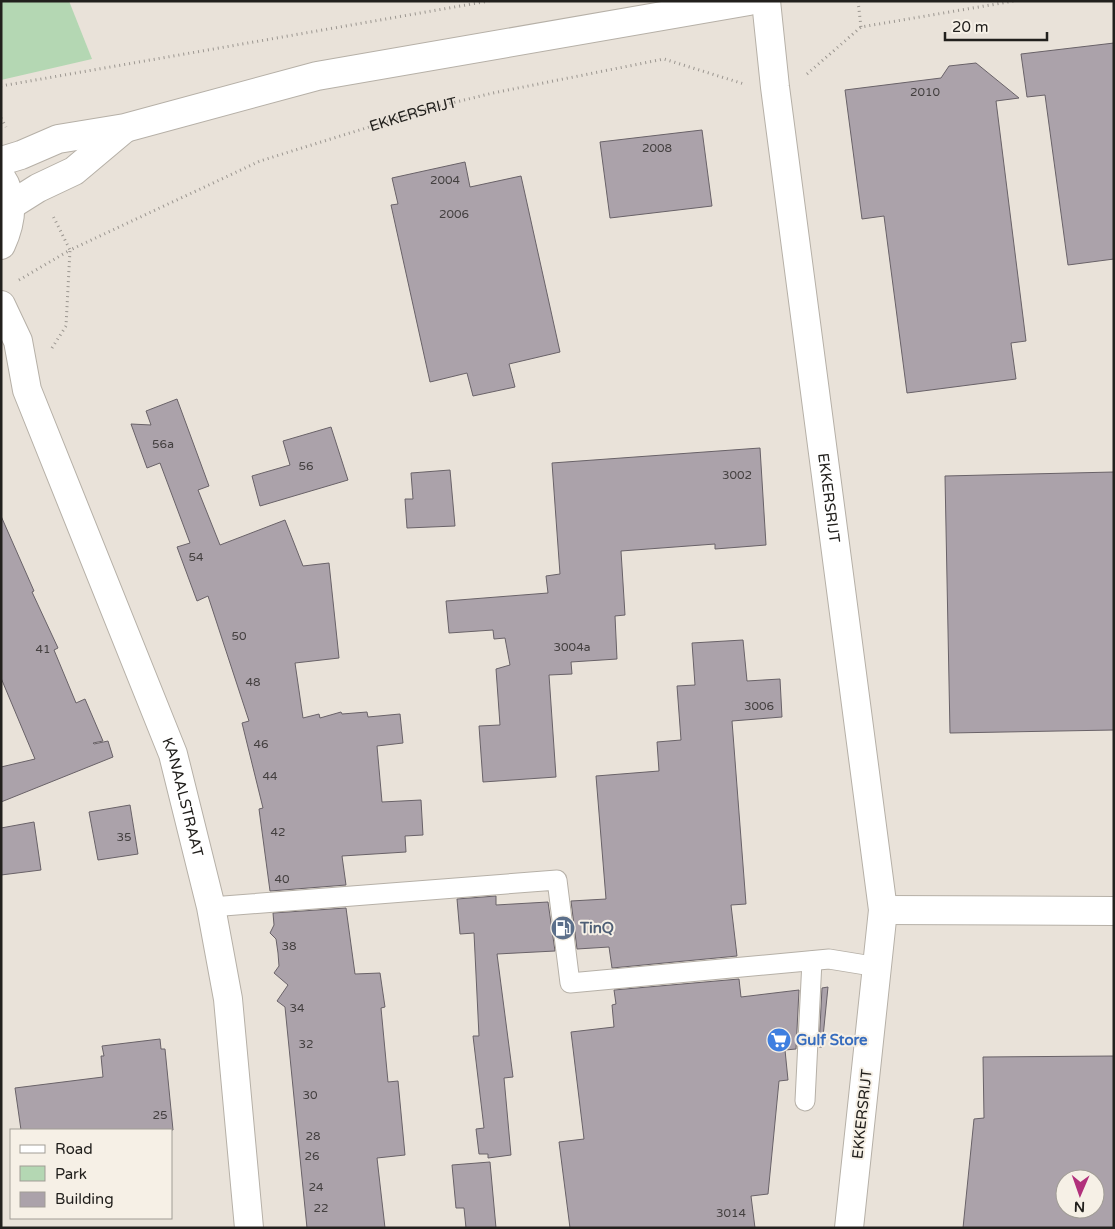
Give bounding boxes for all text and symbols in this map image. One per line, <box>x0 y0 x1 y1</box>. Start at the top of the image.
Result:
scale bar <box>945 10 1048 42</box>
text: 20 m <box>952 18 989 36</box>
house number: 2010 <box>910 85 941 99</box>
street label: EKKERSRIJT <box>367 93 459 135</box>
house number: 2008 <box>642 141 672 155</box>
house number: 2004 <box>430 173 461 187</box>
house number: 2006 <box>439 207 469 221</box>
house number: 56a <box>152 437 174 451</box>
street label: EKKERSRIJT <box>814 452 844 544</box>
house number: 56 <box>298 459 314 473</box>
house number: 3002 <box>722 468 752 482</box>
house number: 54 <box>188 550 204 564</box>
house number: 50 <box>231 629 247 643</box>
house number: 3004a <box>554 640 590 654</box>
house number: 41 <box>35 642 51 656</box>
house number: 48 <box>245 675 261 689</box>
house number: 3006 <box>744 699 774 713</box>
street label: KANAALSTRAAT <box>158 735 207 859</box>
house number: 46 <box>253 737 269 751</box>
house number: 44 <box>262 769 278 783</box>
house number: 42 <box>270 825 286 839</box>
house number: 35 <box>116 830 132 844</box>
house number: 40 <box>274 872 290 886</box>
fuel station icon: TinQ <box>550 915 576 941</box>
place label: TinQ <box>579 919 614 937</box>
house number: 38 <box>281 939 297 953</box>
house number: 34 <box>289 1001 305 1015</box>
supermarket icon: Gulf Store <box>766 1027 792 1053</box>
place label: Gulf Store <box>796 1031 868 1049</box>
house number: 32 <box>298 1037 314 1051</box>
street label: EKKERSRIJT <box>848 1068 876 1160</box>
house number: 30 <box>302 1088 318 1102</box>
house number: 25 <box>152 1108 168 1122</box>
legend <box>10 1129 172 1219</box>
house number: 28 <box>305 1129 321 1143</box>
text: Road <box>55 1140 93 1158</box>
house number: 26 <box>304 1149 320 1163</box>
text: Park <box>55 1165 87 1183</box>
north arrow <box>1055 1169 1105 1219</box>
house number: 24 <box>308 1180 324 1194</box>
text: Building <box>55 1190 114 1208</box>
text: N <box>1074 1198 1085 1215</box>
house number: 22 <box>313 1201 329 1215</box>
house number: 3014 <box>716 1206 747 1220</box>

